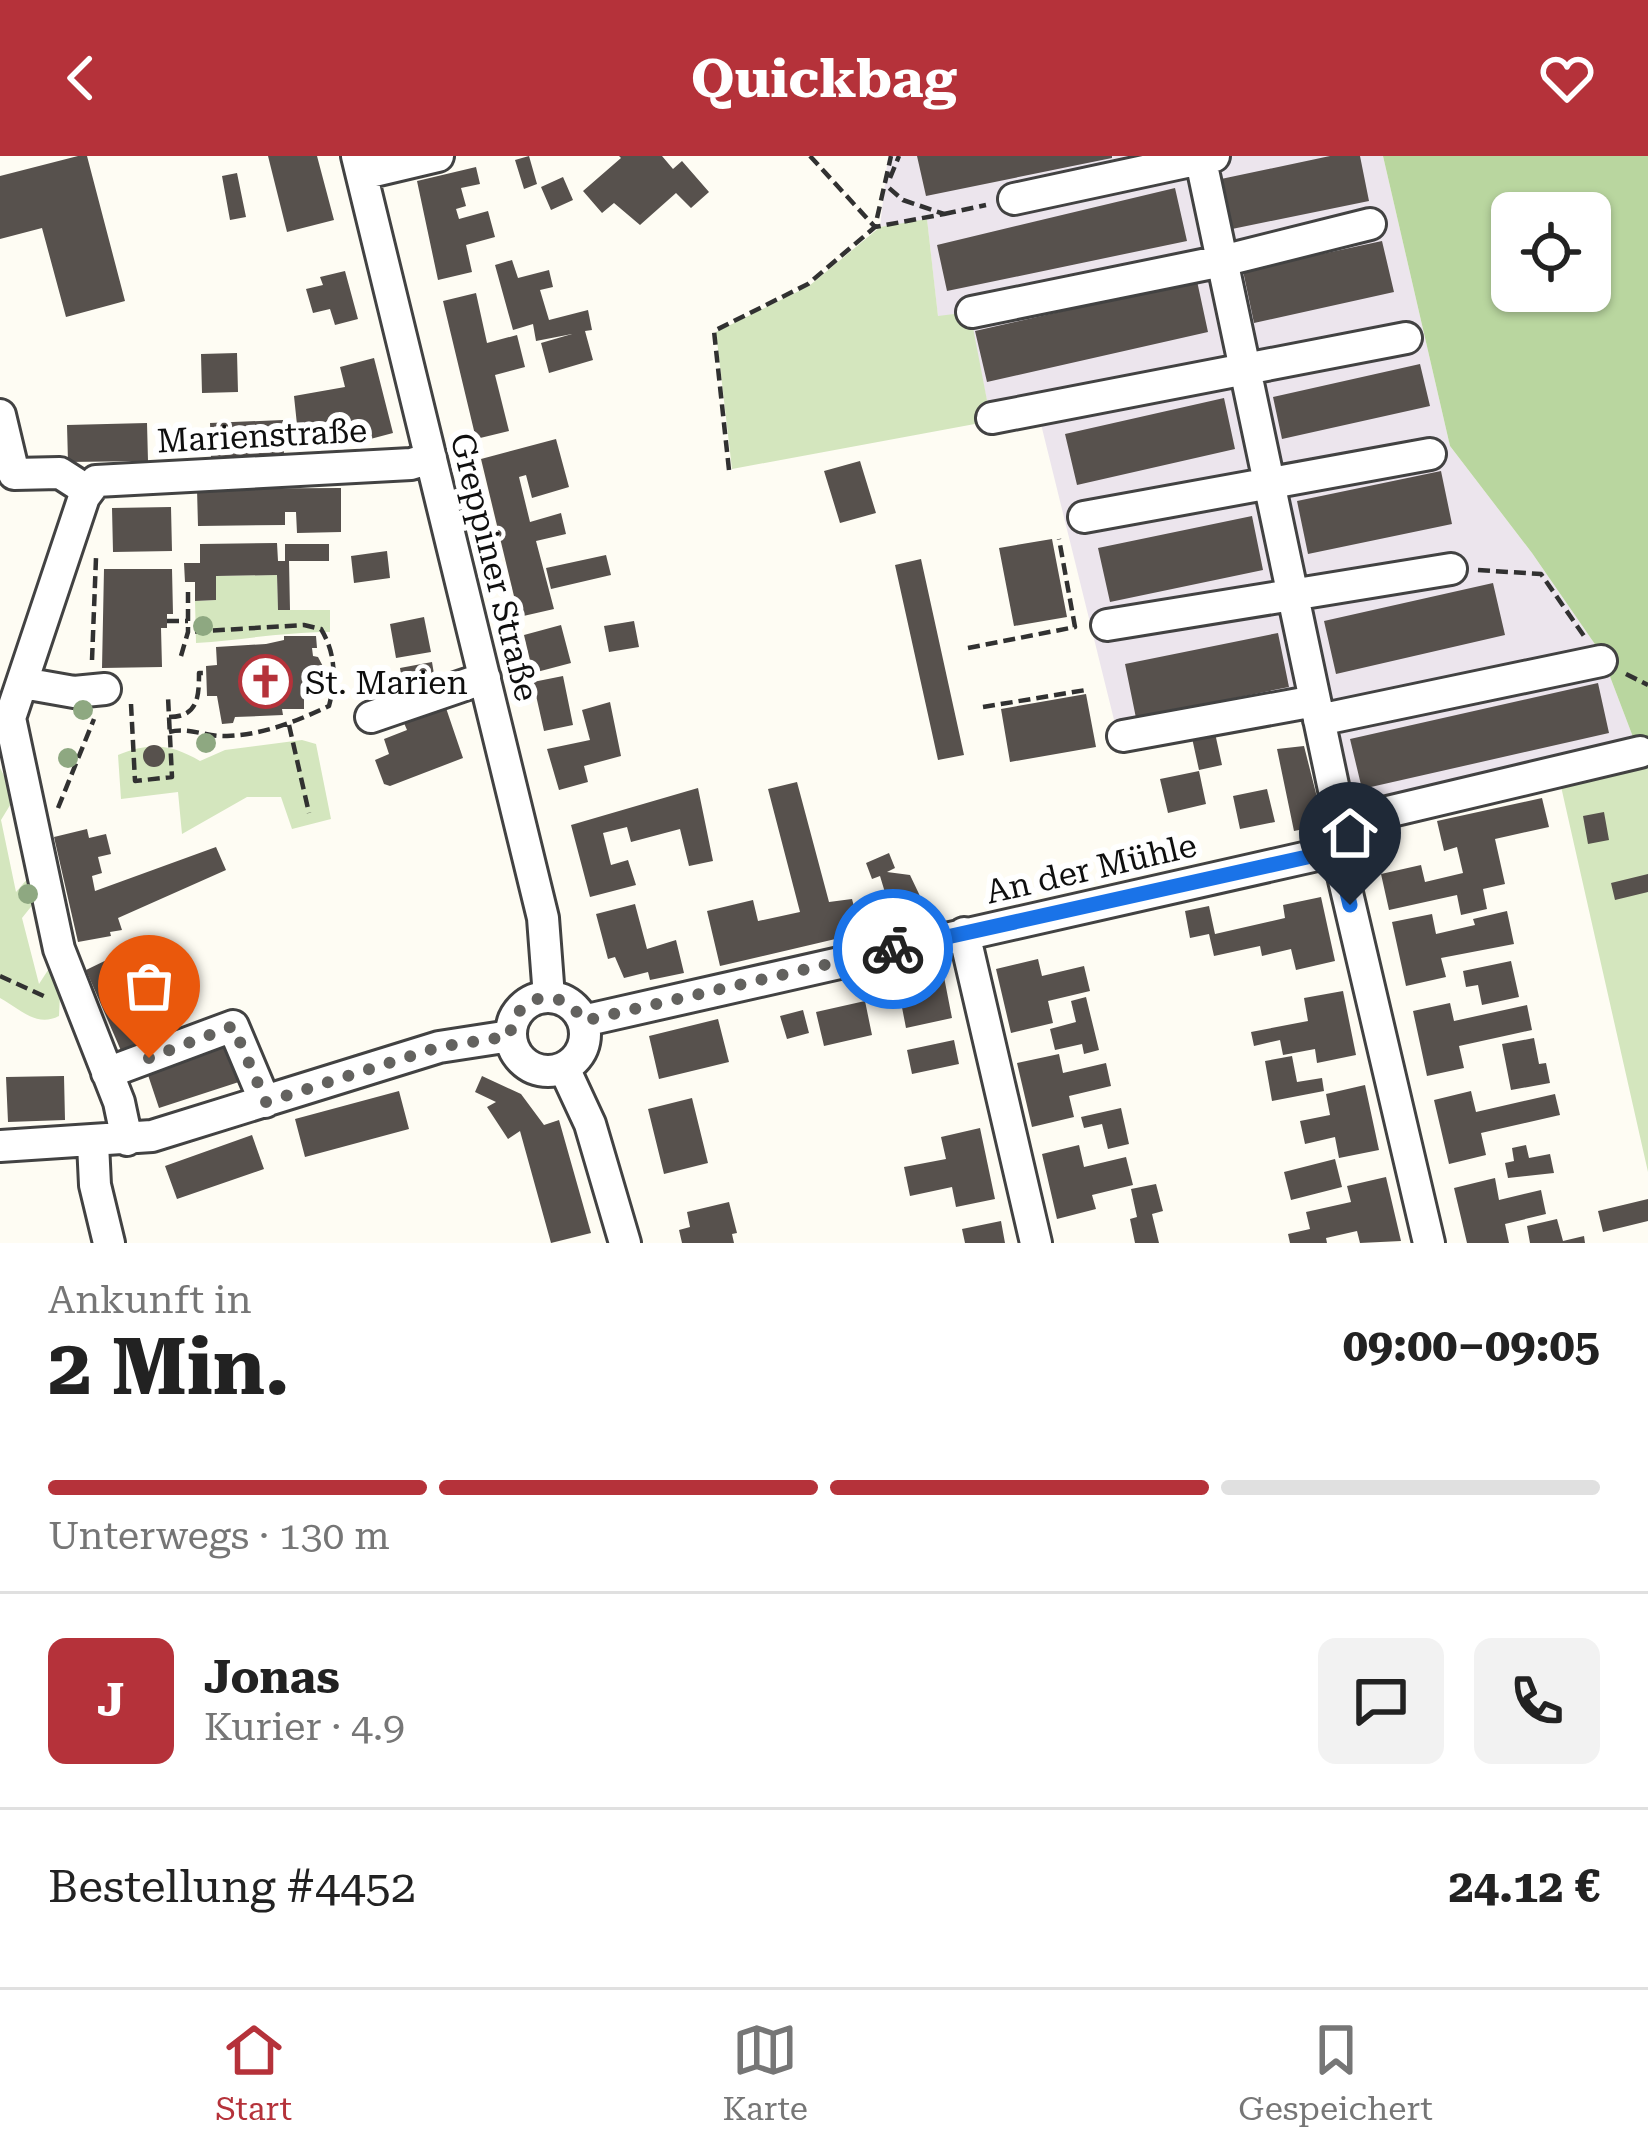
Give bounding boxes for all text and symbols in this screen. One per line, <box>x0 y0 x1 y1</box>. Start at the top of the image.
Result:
icon: back <box>48 45 114 111</box>
icon: heart <box>1534 45 1600 111</box>
text: Quickbag <box>691 47 957 110</box>
map controls <box>1491 192 1611 312</box>
button: locate <box>1491 192 1611 312</box>
street label: Marienstraße <box>156 411 368 460</box>
street label: Greppiner Straße <box>442 429 547 705</box>
church icon: St. Marien <box>238 654 294 710</box>
place label: St. Marien <box>305 663 468 702</box>
pin <box>1299 782 1401 905</box>
icon: home <box>1317 800 1383 866</box>
street label: An der Mühle <box>982 825 1200 912</box>
courier <box>833 889 953 1009</box>
icon: bike <box>860 916 926 982</box>
pin <box>98 935 200 1058</box>
icon: bag <box>116 953 182 1019</box>
text: Ankunft in <box>48 1277 252 1323</box>
text: 09:00–09:05 <box>1343 1319 1600 1372</box>
text: 2 Min. <box>48 1322 290 1413</box>
text: Unterwegs · 130 m <box>48 1513 390 1559</box>
button: chat <box>1318 1638 1444 1764</box>
button: phone <box>1474 1638 1600 1764</box>
text: Jonas <box>204 1651 340 1704</box>
text: J <box>97 1674 125 1727</box>
text: Kurier · 4.9 <box>204 1704 405 1750</box>
text: Bestellung #4452 <box>48 1860 416 1913</box>
text: 24.12 € <box>1448 1860 1600 1913</box>
tab: Start <box>215 2017 292 2128</box>
tab: Karte <box>722 2017 808 2128</box>
tab: Gespeichert <box>1238 2017 1433 2128</box>

